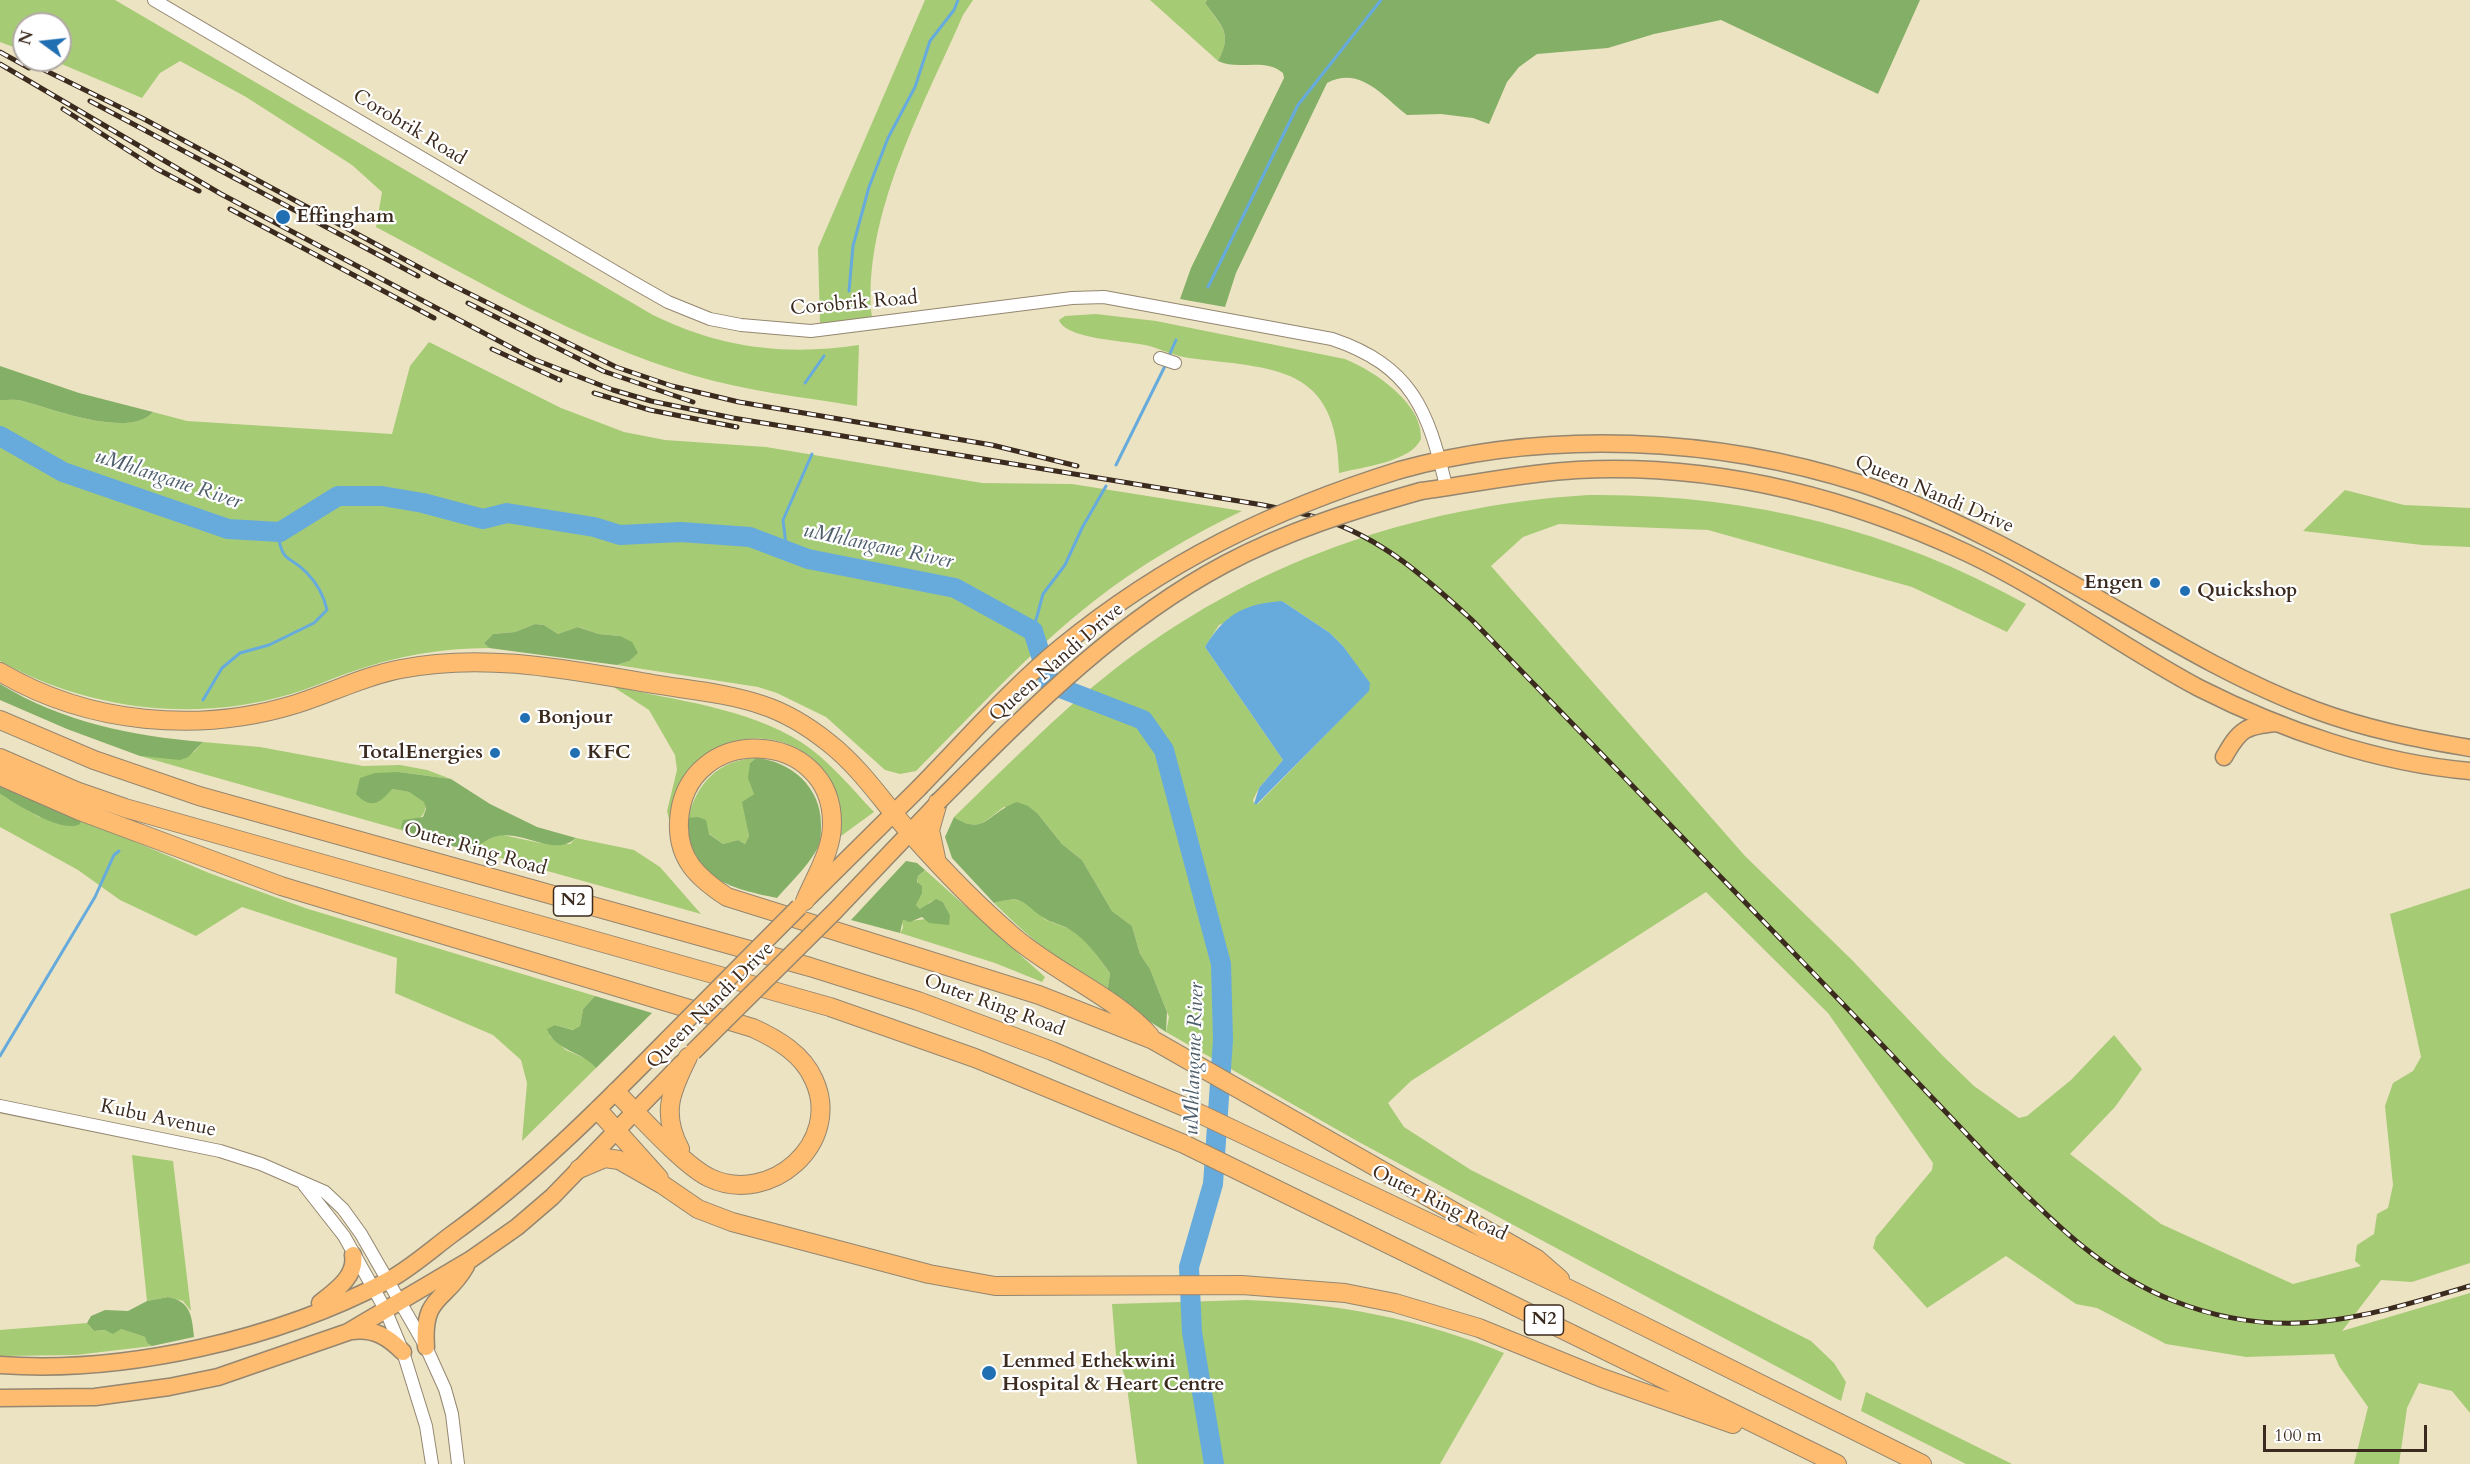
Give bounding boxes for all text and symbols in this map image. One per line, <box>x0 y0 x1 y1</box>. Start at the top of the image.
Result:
north arrow <box>12 12 72 72</box>
text: N <box>14 28 39 47</box>
street label: Corobrik Road <box>348 85 470 171</box>
place label: Effingham <box>296 205 394 229</box>
marker: Effingham <box>274 208 292 226</box>
street label: Corobrik Road <box>789 286 919 322</box>
water label: uMhlangane River <box>91 444 245 516</box>
street label: Queen Nandi Drive <box>1851 451 2017 539</box>
water label: uMhlangane River <box>801 519 955 575</box>
place label: Engen <box>2084 571 2143 595</box>
marker: Engen <box>2148 576 2162 590</box>
place label: Quickshop <box>2197 579 2297 603</box>
marker: Quickshop <box>2178 584 2192 598</box>
street label: Queen Nandi Drive <box>985 598 1129 728</box>
place label: Bonjour <box>537 706 613 730</box>
marker: Bonjour <box>518 711 532 725</box>
place label: TotalEnergies <box>358 741 483 765</box>
place label: KFC <box>587 741 631 765</box>
marker: TotalEnergies <box>488 746 502 760</box>
marker: KFC <box>568 746 582 760</box>
street label: Outer Ring Road <box>401 818 549 882</box>
road number: N2 <box>554 886 592 916</box>
street label: Queen Nandi Drive <box>642 937 780 1075</box>
street label: Outer Ring Road <box>920 969 1068 1043</box>
water label: uMhlangane River <box>1180 982 1210 1136</box>
street label: Kubu Avenue <box>98 1095 218 1143</box>
street label: Outer Ring Road <box>1367 1161 1511 1247</box>
road number: N2 <box>1524 1305 1564 1335</box>
place label: Lenmed Ethekwini Hospital & Heart Centre <box>1002 1350 1224 1397</box>
marker: Lenmed Ethekwini Hospital & Heart Centre <box>980 1364 998 1382</box>
scale bar <box>2266 1413 2430 1451</box>
text: 100 m <box>2274 1423 2322 1448</box>

